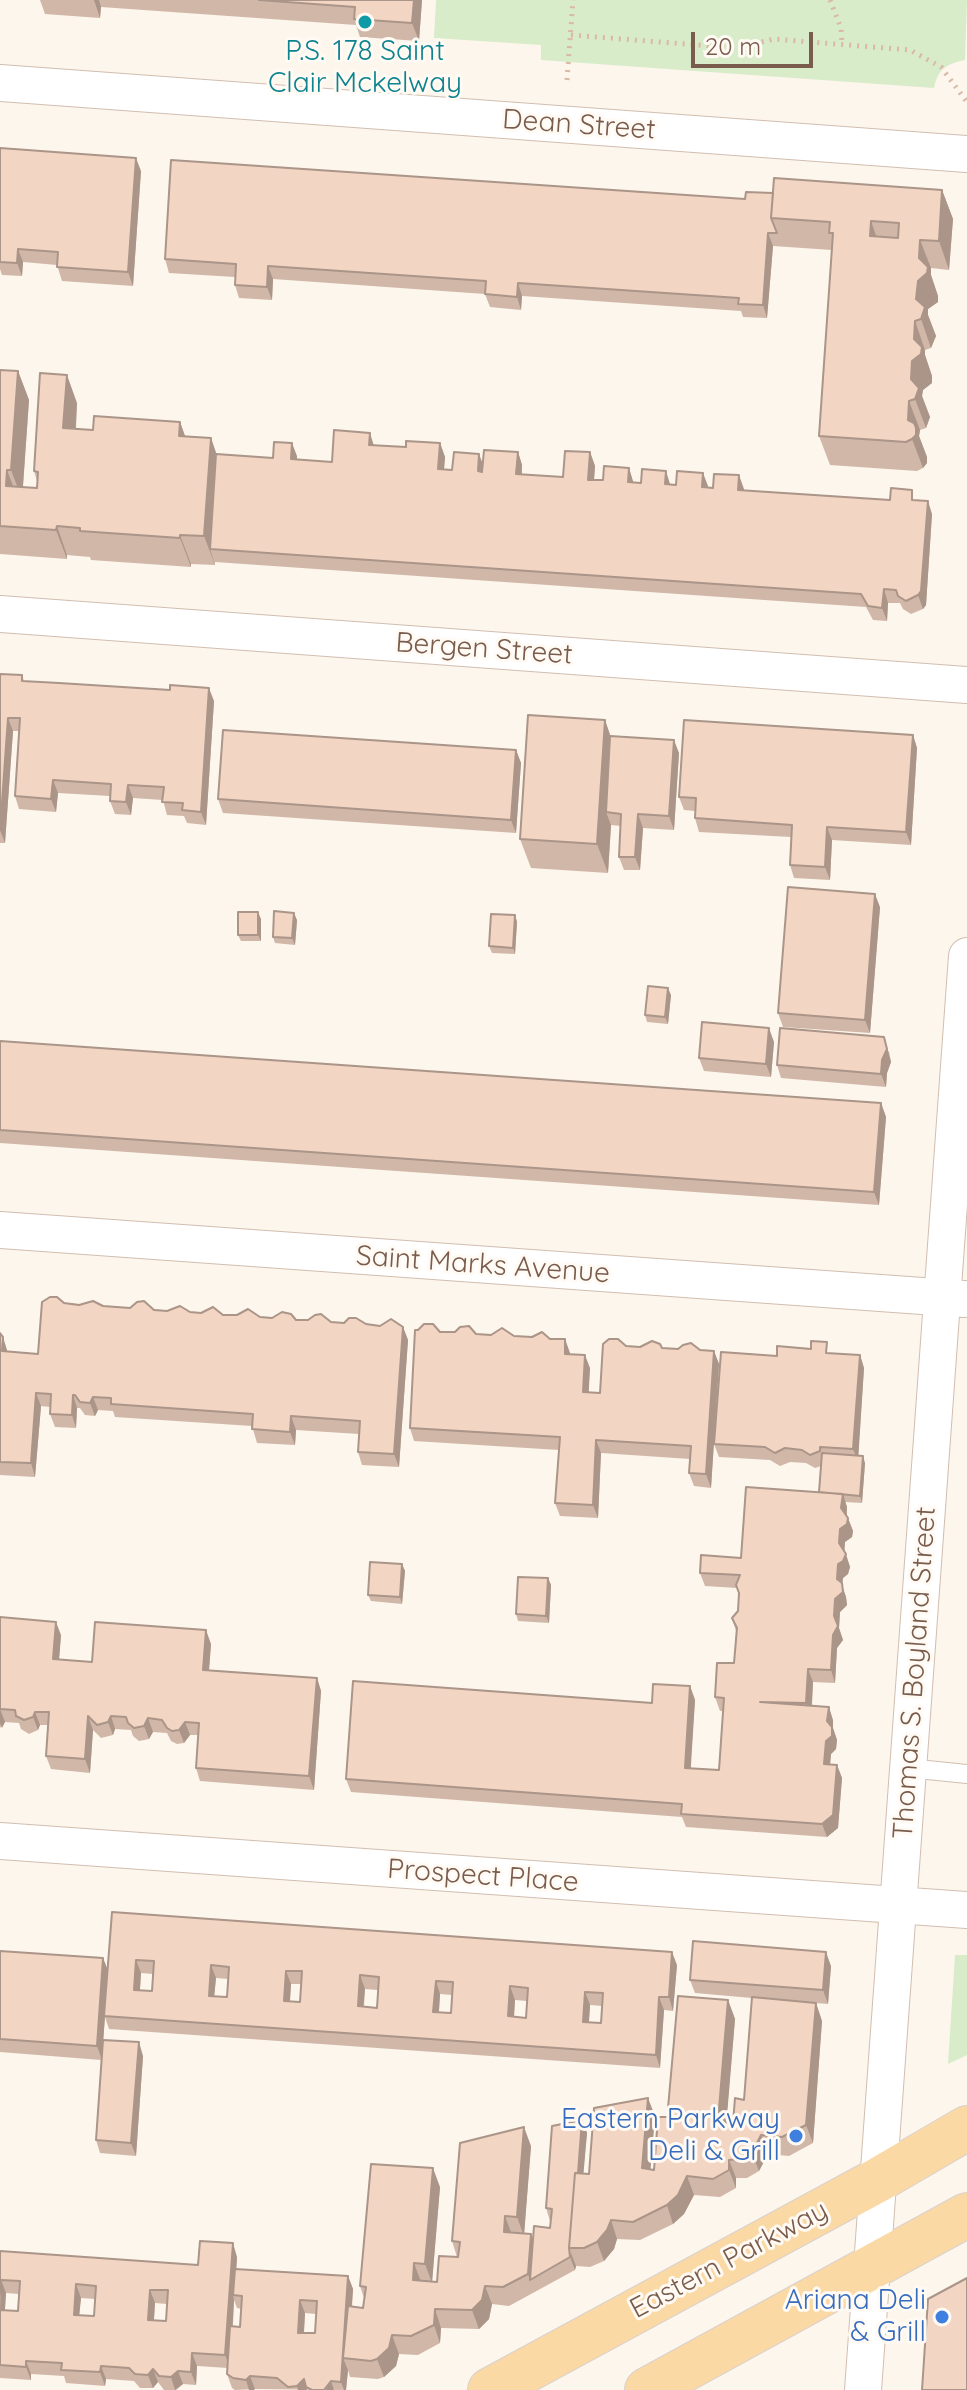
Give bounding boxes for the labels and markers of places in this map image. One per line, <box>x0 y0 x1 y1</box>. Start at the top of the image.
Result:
marker: P.S. 178 Saint Clair Mckelway <box>356 13 374 31</box>
place label: P.S. 178 Saint Clair Mckelway <box>268 35 462 101</box>
place label: Eastern Parkway Deli & Grill <box>561 2103 780 2169</box>
marker: Eastern Parkway Deli & Grill <box>787 2127 805 2145</box>
place label: Ariana Deli & Grill <box>785 2284 926 2350</box>
marker: Ariana Deli & Grill <box>933 2308 951 2326</box>

